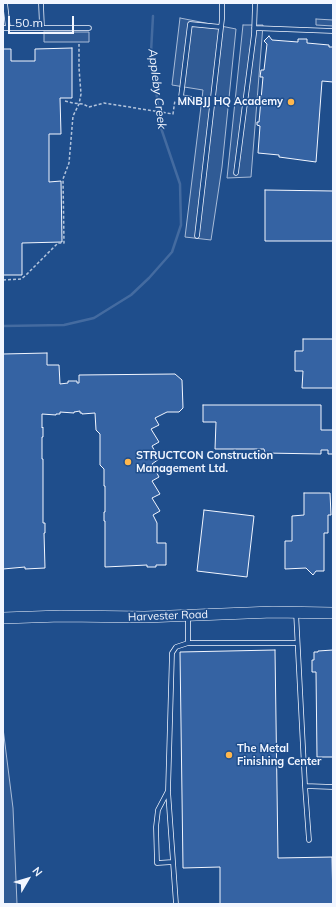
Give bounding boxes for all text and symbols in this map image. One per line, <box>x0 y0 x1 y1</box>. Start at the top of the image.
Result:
scale bar <box>10 8 76 34</box>
text: 50 m <box>15 15 43 30</box>
water label: Appleby Creek <box>145 48 169 130</box>
place label: MNBJJ HQ Academy <box>177 95 283 109</box>
marker: MNBJJ HQ Academy <box>286 97 296 107</box>
place label: STRUCTCON Construction Management Ltd. <box>136 449 273 475</box>
marker: STRUCTCON Construction Management Ltd. <box>123 457 133 467</box>
street label: Harvester Road <box>128 608 208 624</box>
place label: The Metal Finishing Center <box>237 742 321 768</box>
marker: The Metal Finishing Center <box>224 750 234 760</box>
north arrow <box>8 859 48 899</box>
text: N <box>29 864 46 879</box>

